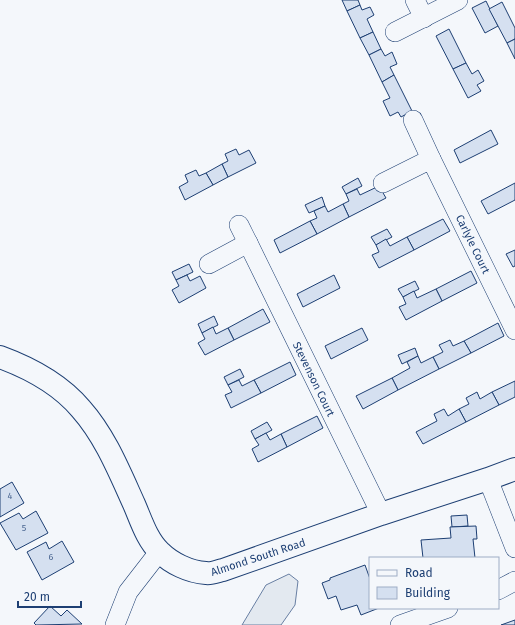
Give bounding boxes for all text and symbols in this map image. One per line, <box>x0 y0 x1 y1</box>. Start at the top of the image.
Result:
street label: Carlyle Court <box>453 213 492 276</box>
street label: Stevenson Court <box>290 340 337 419</box>
house number: 4 <box>8 491 13 501</box>
house number: 5 <box>22 523 27 533</box>
street label: Almond South Road <box>209 536 307 579</box>
house number: 6 <box>49 552 54 562</box>
legend <box>369 557 499 609</box>
text: Road <box>405 566 433 580</box>
scale bar <box>18 583 81 609</box>
text: Building <box>405 586 451 600</box>
text: 20 m <box>24 590 50 604</box>

